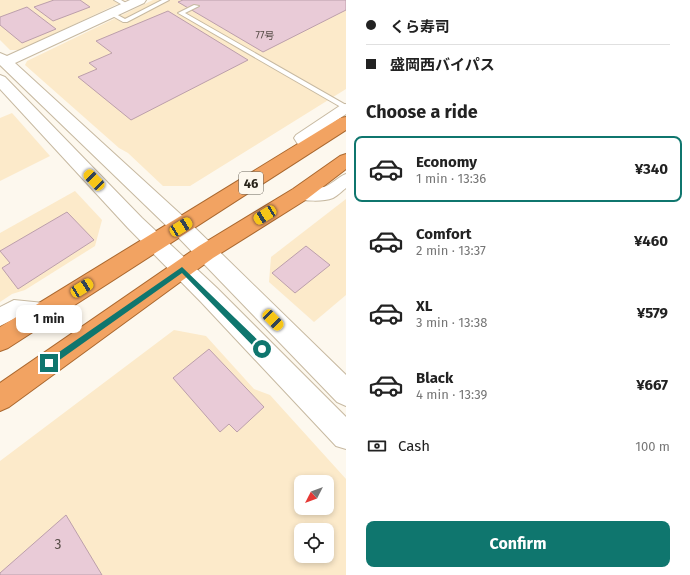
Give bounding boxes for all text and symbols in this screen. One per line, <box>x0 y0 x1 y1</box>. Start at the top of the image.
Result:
text: くら寿司 <box>390 18 450 36</box>
house number: 77号 <box>256 30 274 42</box>
text: 盛岡西バイパス <box>390 56 495 74</box>
text: Choose a ride <box>366 101 478 123</box>
icon: car <box>368 151 404 187</box>
text: Economy <box>416 153 477 171</box>
text: ¥340 <box>635 160 668 178</box>
car <box>81 167 107 193</box>
text: 1 min · 13:36 <box>416 171 486 186</box>
road number: 46 <box>239 172 263 194</box>
car <box>252 204 278 226</box>
car <box>168 216 194 238</box>
icon: car <box>368 223 404 259</box>
text: Comfort <box>416 225 472 243</box>
text: ¥460 <box>634 232 668 250</box>
text: 2 min · 13:37 <box>416 243 486 258</box>
car <box>69 277 95 299</box>
icon: car <box>368 295 404 331</box>
text: XL <box>416 297 432 315</box>
text: ¥579 <box>637 304 668 322</box>
callout: 1 min <box>16 305 82 333</box>
car <box>260 307 286 333</box>
text: 1 min <box>33 311 65 326</box>
text: 3 min · 13:38 <box>416 315 487 330</box>
route start <box>253 340 271 358</box>
route end <box>40 354 58 372</box>
icon: car <box>368 367 404 403</box>
text: Black <box>416 369 453 387</box>
text: ¥667 <box>636 376 668 394</box>
text: 4 min · 13:39 <box>416 387 487 402</box>
icon: cash <box>366 435 388 457</box>
text: Cash <box>398 437 430 455</box>
text: 100 m <box>635 439 670 454</box>
north arrow <box>294 475 334 515</box>
map controls <box>294 475 334 563</box>
button: Confirm <box>366 521 670 567</box>
button: locate <box>294 523 334 563</box>
house number: 3 <box>55 536 62 553</box>

